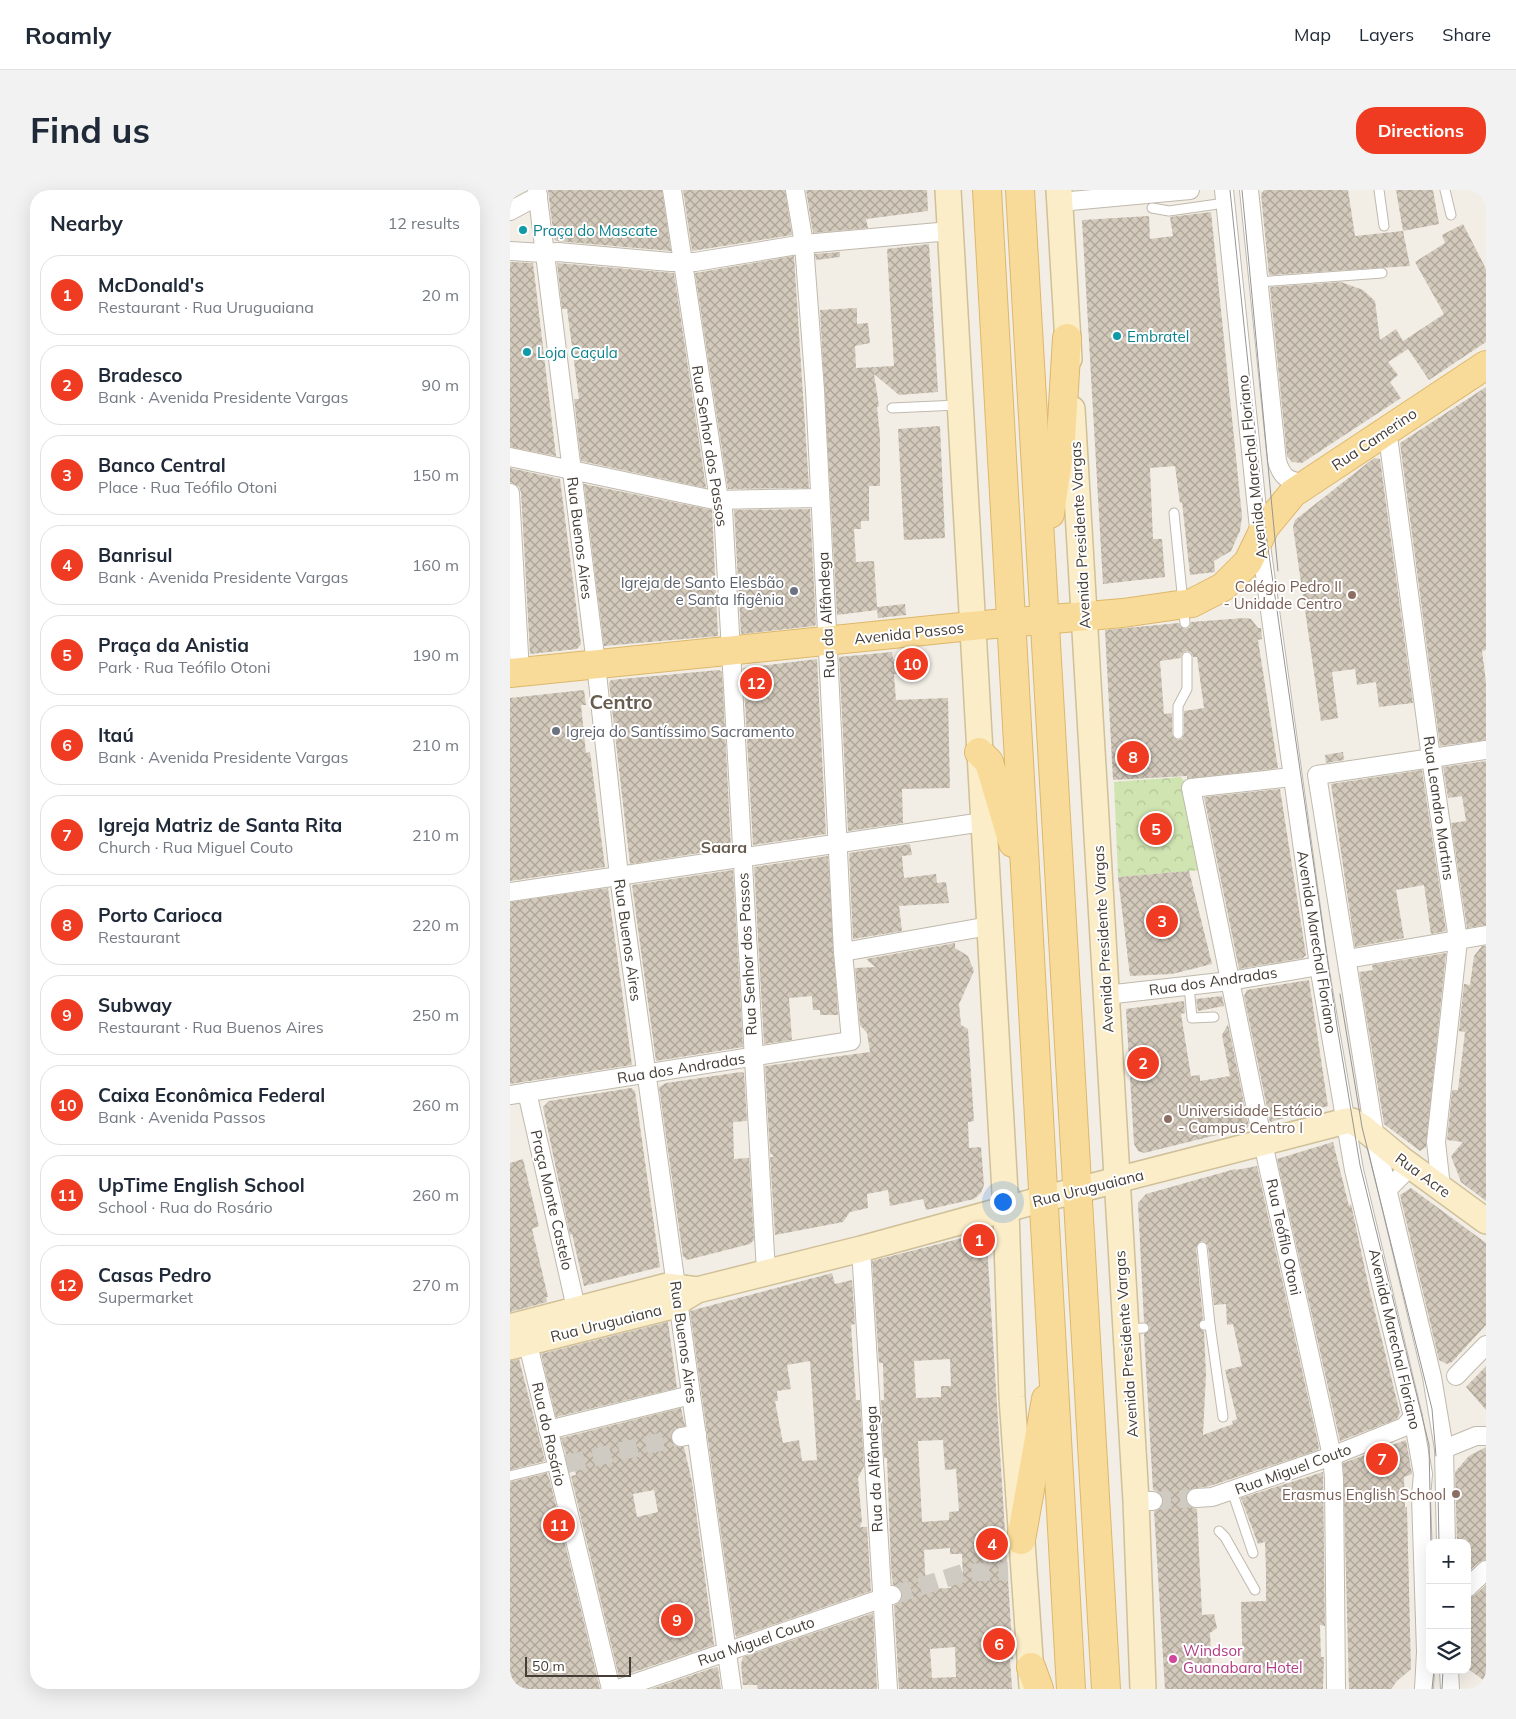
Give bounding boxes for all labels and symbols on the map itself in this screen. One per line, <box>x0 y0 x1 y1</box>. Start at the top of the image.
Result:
place label: Praça do Mascate <box>533 221 658 240</box>
marker: Praça do Mascate <box>517 224 529 236</box>
place label: Embratel <box>1127 327 1189 346</box>
marker: Embratel <box>1111 330 1123 342</box>
place label: Loja Caçula <box>537 343 618 362</box>
marker: Loja Caçula <box>521 346 533 358</box>
street label: Rua Senhor dos Passos <box>688 364 732 528</box>
street label: Avenida Marechal Floriano <box>1233 374 1271 560</box>
street label: Rua Camerino <box>1328 404 1420 474</box>
street label: Avenida Presidente Vargas <box>1066 441 1094 629</box>
street label: Rua Buenos Aires <box>563 476 597 600</box>
street label: Rua da Alfândega <box>813 551 839 679</box>
place label: Igreja de Santo Elesbão e Santa Ifigênia <box>621 573 784 609</box>
place label: Colégio Pedro II - Unidade Centro <box>1223 577 1342 613</box>
marker: Igreja de Santo Elesbão e Santa Ifigênia <box>788 585 800 597</box>
marker: Colégio Pedro II - Unidade Centro <box>1346 589 1358 601</box>
street label: Avenida Passos <box>853 618 965 648</box>
pin: 10 <box>896 645 928 683</box>
pin: 12 <box>740 664 772 702</box>
district label: Centro <box>589 689 653 714</box>
place label: Igreja do Santíssimo Sacramento <box>566 722 794 741</box>
marker: Igreja do Santíssimo Sacramento <box>550 725 562 737</box>
street label: Rua Leandro Martins <box>1419 735 1459 881</box>
pin: 8 <box>1117 738 1149 776</box>
pin: 5 <box>1140 810 1172 848</box>
district label: Saara <box>701 837 747 857</box>
street label: Avenida Presidente Vargas <box>1089 845 1117 1033</box>
street label: Avenida Marechal Floriano <box>1293 849 1341 1035</box>
street label: Rua Senhor dos Passos <box>733 872 761 1036</box>
street label: Rua Buenos Aires <box>610 878 646 1002</box>
pin: 3 <box>1146 902 1178 940</box>
street label: Rua dos Andradas <box>1148 963 1278 999</box>
pin: 2 <box>1127 1044 1159 1082</box>
street label: Rua dos Andradas <box>616 1048 746 1088</box>
place label: Universidade Estácio - Campus Centro I <box>1178 1101 1323 1137</box>
marker: Universidade Estácio - Campus Centro I <box>1162 1113 1174 1125</box>
street label: Praça Monte Castelo <box>527 1128 577 1272</box>
street label: Rua Acre <box>1392 1149 1454 1201</box>
street label: Rua Uruguaiana <box>1030 1165 1146 1211</box>
street label: Rua Teófilo Otoni <box>1262 1177 1306 1297</box>
your location <box>990 1189 1016 1215</box>
pin: 1 <box>963 1221 995 1259</box>
street label: Avenida Marechal Floriano <box>1365 1247 1425 1431</box>
street label: Avenida Presidente Vargas <box>1110 1250 1142 1438</box>
street label: Rua Buenos Aires <box>666 1280 702 1404</box>
street label: Rua Uruguaiana <box>548 1300 664 1346</box>
street label: Rua do Rosário <box>528 1380 570 1488</box>
street label: Rua da Alfândega <box>861 1405 887 1533</box>
street label: Rua Miguel Couto <box>1232 1439 1354 1499</box>
pin: 7 <box>1366 1440 1398 1478</box>
place label: Erasmus English School <box>1282 1485 1446 1504</box>
marker: Erasmus English School <box>1450 1488 1462 1500</box>
pin: 11 <box>543 1506 575 1544</box>
pin: 4 <box>976 1525 1008 1563</box>
pin: 9 <box>661 1601 693 1639</box>
street label: Rua Miguel Couto <box>695 1612 817 1670</box>
pin: 6 <box>983 1625 1015 1663</box>
place label: Windsor Guanabara Hotel <box>1183 1641 1303 1677</box>
marker: Windsor Guanabara Hotel <box>1167 1653 1179 1665</box>
scale bar <box>525 1654 631 1677</box>

